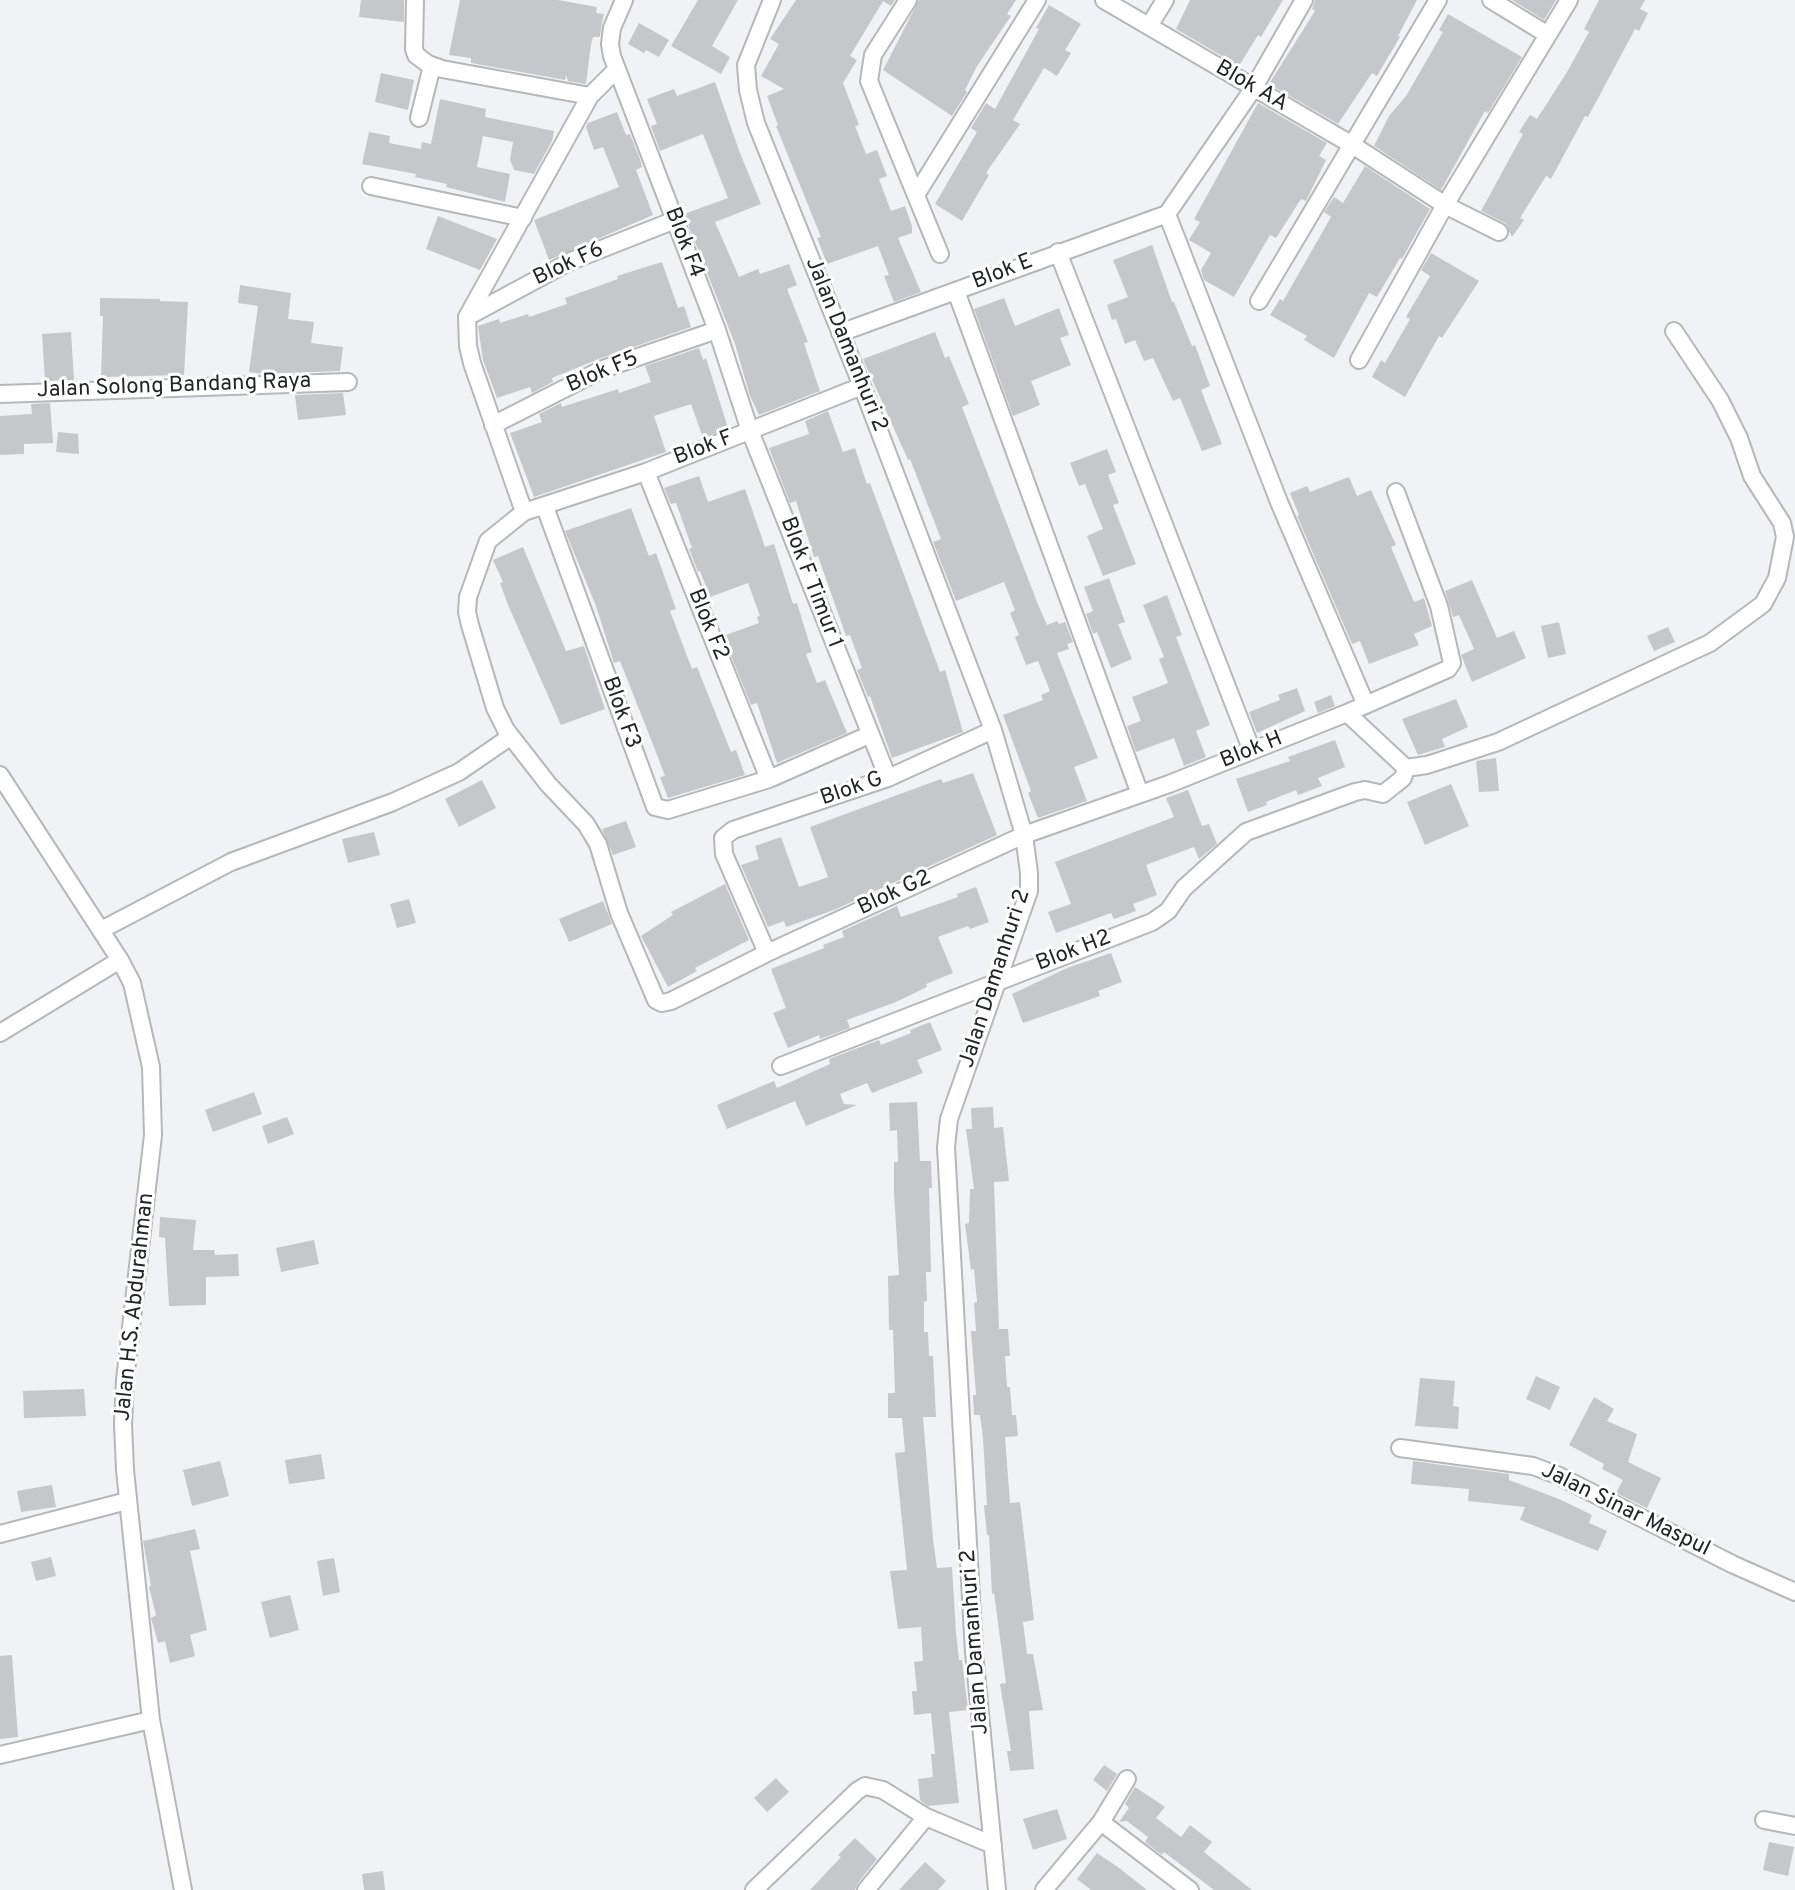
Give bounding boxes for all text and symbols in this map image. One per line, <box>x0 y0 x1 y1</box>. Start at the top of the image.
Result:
street label: Blok AA <box>1210 56 1292 118</box>
street label: Blok F4 <box>658 204 708 282</box>
street label: Blok F6 <box>530 237 608 293</box>
street label: Blok E <box>969 249 1037 297</box>
street label: Jalan Damanhuri 2 <box>798 254 892 436</box>
street label: Blok F5 <box>563 346 643 400</box>
street label: Jalan Solong Bandang Raya <box>36 369 312 405</box>
street label: Blok F <box>670 426 738 472</box>
street label: Blok F Timur 1 <box>773 514 847 652</box>
street label: Blok F2 <box>681 585 733 665</box>
street label: Blok F3 <box>595 674 645 752</box>
street label: Blok H <box>1217 727 1287 775</box>
street label: Blok G <box>817 767 887 813</box>
street label: Blok G2 <box>854 866 936 922</box>
street label: Jalan Damanhuri 2 <box>955 887 1037 1071</box>
street label: Blok H2 <box>1033 926 1115 978</box>
street label: Jalan H.S. Abdurahman <box>111 1192 161 1422</box>
street label: Jalan Sinar Maspul <box>1536 1459 1714 1563</box>
street label: Jalan Damanhuri 2 <box>956 1548 996 1736</box>

